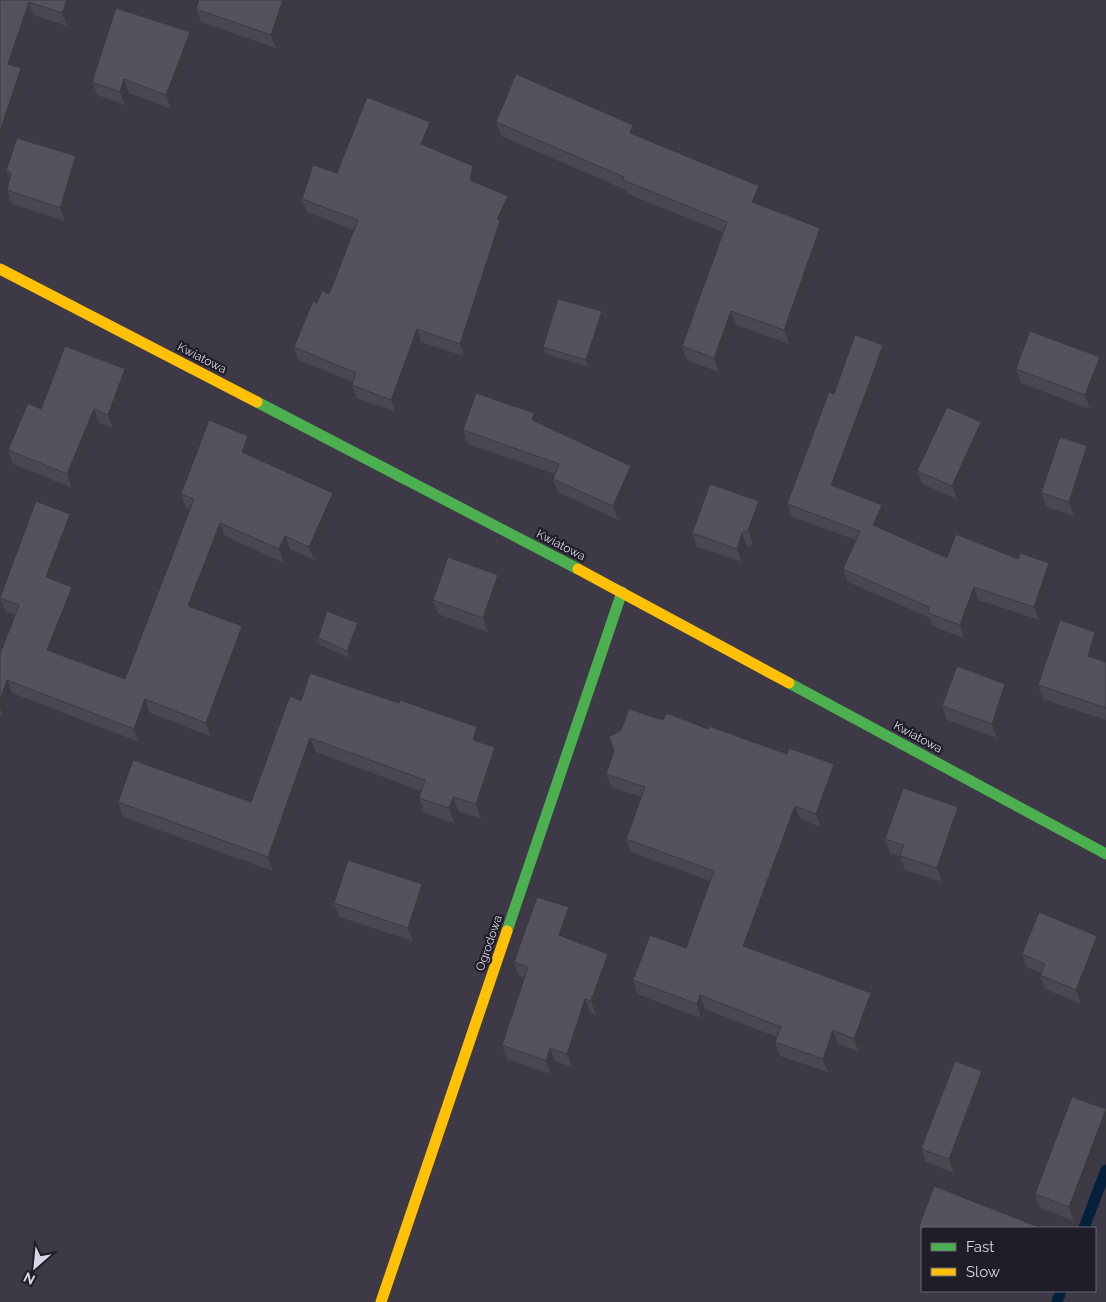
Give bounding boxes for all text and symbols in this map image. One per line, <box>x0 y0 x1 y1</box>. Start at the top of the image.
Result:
street label: Kwiatowa <box>175 340 229 376</box>
street label: Kwiatowa <box>534 527 588 563</box>
street label: Kwiatowa <box>891 718 945 756</box>
street label: Ogrodowa <box>473 913 505 973</box>
legend <box>921 1227 1096 1292</box>
text: Fast <box>966 1238 994 1256</box>
north arrow <box>10 1242 60 1292</box>
text: Slow <box>966 1263 1000 1281</box>
text: N <box>21 1269 37 1288</box>

